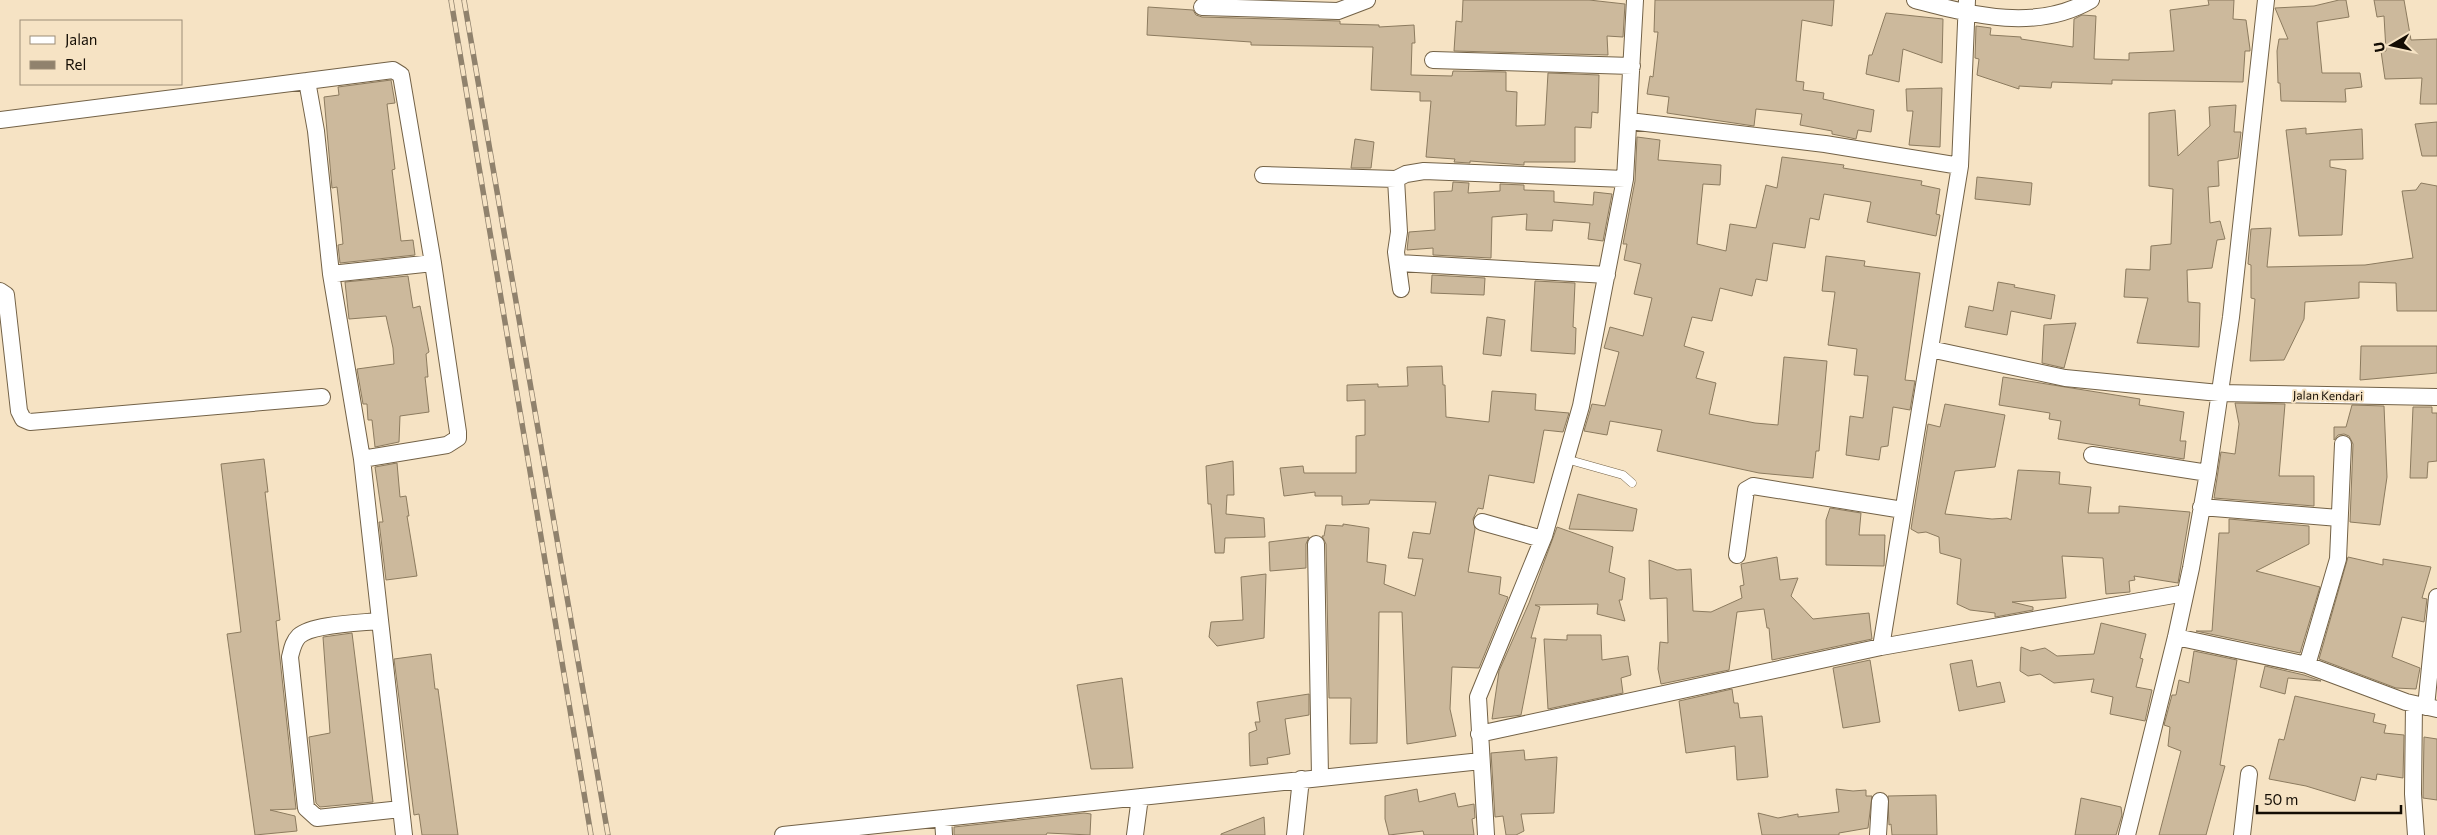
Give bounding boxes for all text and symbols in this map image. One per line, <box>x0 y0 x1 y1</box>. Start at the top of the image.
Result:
legend <box>20 20 182 85</box>
north arrow <box>2367 20 2417 70</box>
text: Jalan <box>65 30 97 48</box>
text: U <box>2369 41 2388 53</box>
text: Rel <box>65 55 86 73</box>
street label: Jalan Kendari <box>2293 387 2363 404</box>
scale bar <box>2257 782 2401 814</box>
text: 50 m <box>2264 790 2298 808</box>

